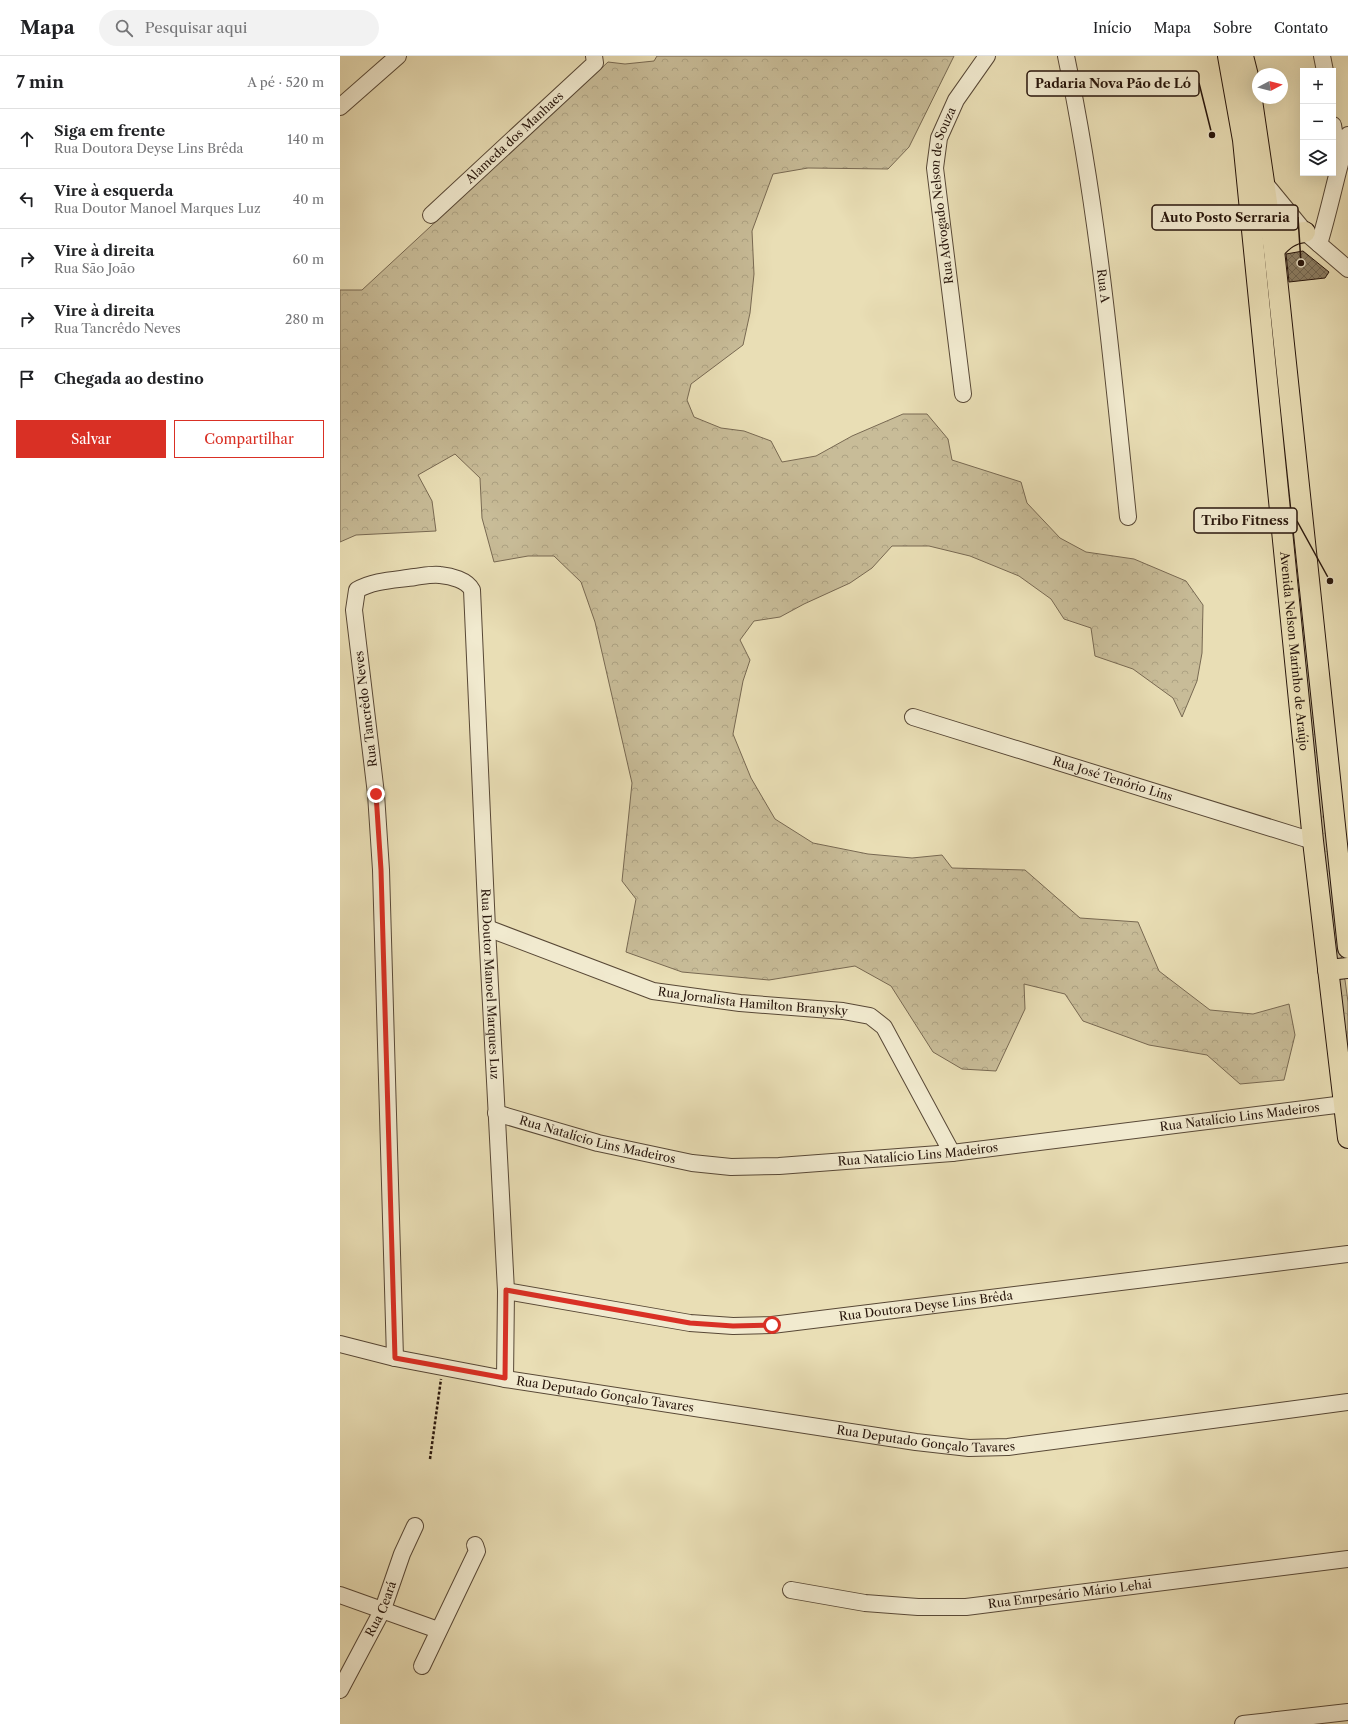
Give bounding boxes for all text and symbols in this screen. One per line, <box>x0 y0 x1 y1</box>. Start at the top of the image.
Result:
search box <box>99 10 379 46</box>
text: Mapa <box>20 16 75 39</box>
icon: search <box>113 17 135 39</box>
text: Pesquisar aqui <box>145 18 247 37</box>
text: Início <box>1093 19 1132 37</box>
text: Mapa <box>1154 19 1191 37</box>
text: Sobre <box>1213 19 1252 37</box>
text: Contato <box>1274 19 1328 37</box>
north arrow <box>1252 68 1288 104</box>
map controls <box>1300 68 1336 176</box>
button: + <box>1300 68 1336 104</box>
callout: Padaria Nova Pão de Ló <box>1027 71 1199 96</box>
text: 7 min <box>16 72 64 92</box>
text: A pé · 520 m <box>247 74 324 90</box>
text: Padaria Nova Pão de Ló <box>1035 75 1191 91</box>
street label: Alameda dos Manhaes <box>461 88 566 187</box>
street label: Rua Advogado Nelson de Souza <box>927 104 959 285</box>
button: − <box>1300 104 1336 140</box>
text: Siga em frente <box>54 121 165 140</box>
icon: ahead <box>16 128 38 150</box>
text: 140 m <box>287 131 324 147</box>
text: Rua Doutora Deyse Lins Brêda <box>54 140 243 156</box>
button: layers <box>1300 140 1336 176</box>
text: Vire à esquerda <box>54 181 173 200</box>
icon: left <box>16 188 38 210</box>
text: 40 m <box>293 191 324 207</box>
text: Rua Doutor Manoel Marques Luz <box>54 200 261 216</box>
callout: Auto Posto Serraria <box>1152 205 1298 230</box>
text: Auto Posto Serraria <box>1159 209 1290 225</box>
text: Vire à direita <box>54 241 154 260</box>
icon: right <box>16 248 38 270</box>
text: 60 m <box>293 251 324 267</box>
text: Rua São João <box>54 260 135 276</box>
street label: Rua A <box>1094 268 1113 305</box>
text: Vire à direita <box>54 301 154 320</box>
icon: right <box>16 308 38 330</box>
text: 280 m <box>285 311 324 327</box>
text: Rua Tancrêdo Neves <box>54 320 181 336</box>
icon: arrive <box>16 368 38 390</box>
text: Chegada ao destino <box>54 369 204 388</box>
button: Salvar <box>16 420 166 458</box>
button: Compartilhar <box>174 420 324 458</box>
callout: Tribo Fitness <box>1194 508 1297 533</box>
text: Tribo Fitness <box>1201 512 1289 528</box>
street label: Avenida Nelson Marinho de Araújo <box>1277 550 1312 751</box>
street label: Rua Tancrêdo Neves <box>351 650 380 768</box>
street label: Rua José Tenório Lins <box>1051 753 1175 804</box>
route end <box>367 785 385 803</box>
street label: Rua Doutor Manoel Marques Luz <box>478 888 503 1080</box>
street label: Rua Jornalista Hamilton Branysky <box>657 984 850 1019</box>
street label: Rua Natalício Lins Madeiros <box>1159 1099 1320 1134</box>
street label: Rua Natalício Lins Madeiros <box>518 1112 677 1166</box>
street label: Rua Natalício Lins Madeiros <box>837 1139 999 1169</box>
street label: Rua Doutora Deyse Lins Brêda <box>838 1287 1014 1324</box>
route start <box>763 1316 781 1334</box>
street label: Rua Deputado Gonçalo Tavares <box>515 1373 695 1415</box>
street label: Rua Deputado Gonçalo Tavares <box>835 1422 1016 1455</box>
street label: Rua Emrpesário Mário Lehai <box>987 1576 1153 1611</box>
street label: Rua Ceará <box>362 1578 399 1639</box>

